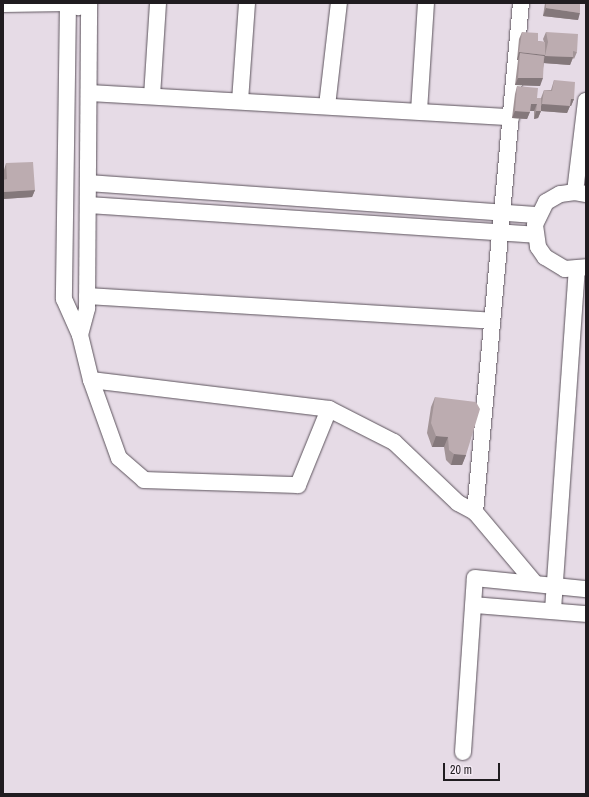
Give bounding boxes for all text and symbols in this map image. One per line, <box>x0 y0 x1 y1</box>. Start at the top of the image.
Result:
scale bar <box>445 755 502 781</box>
text: 20 m <box>450 762 472 778</box>

